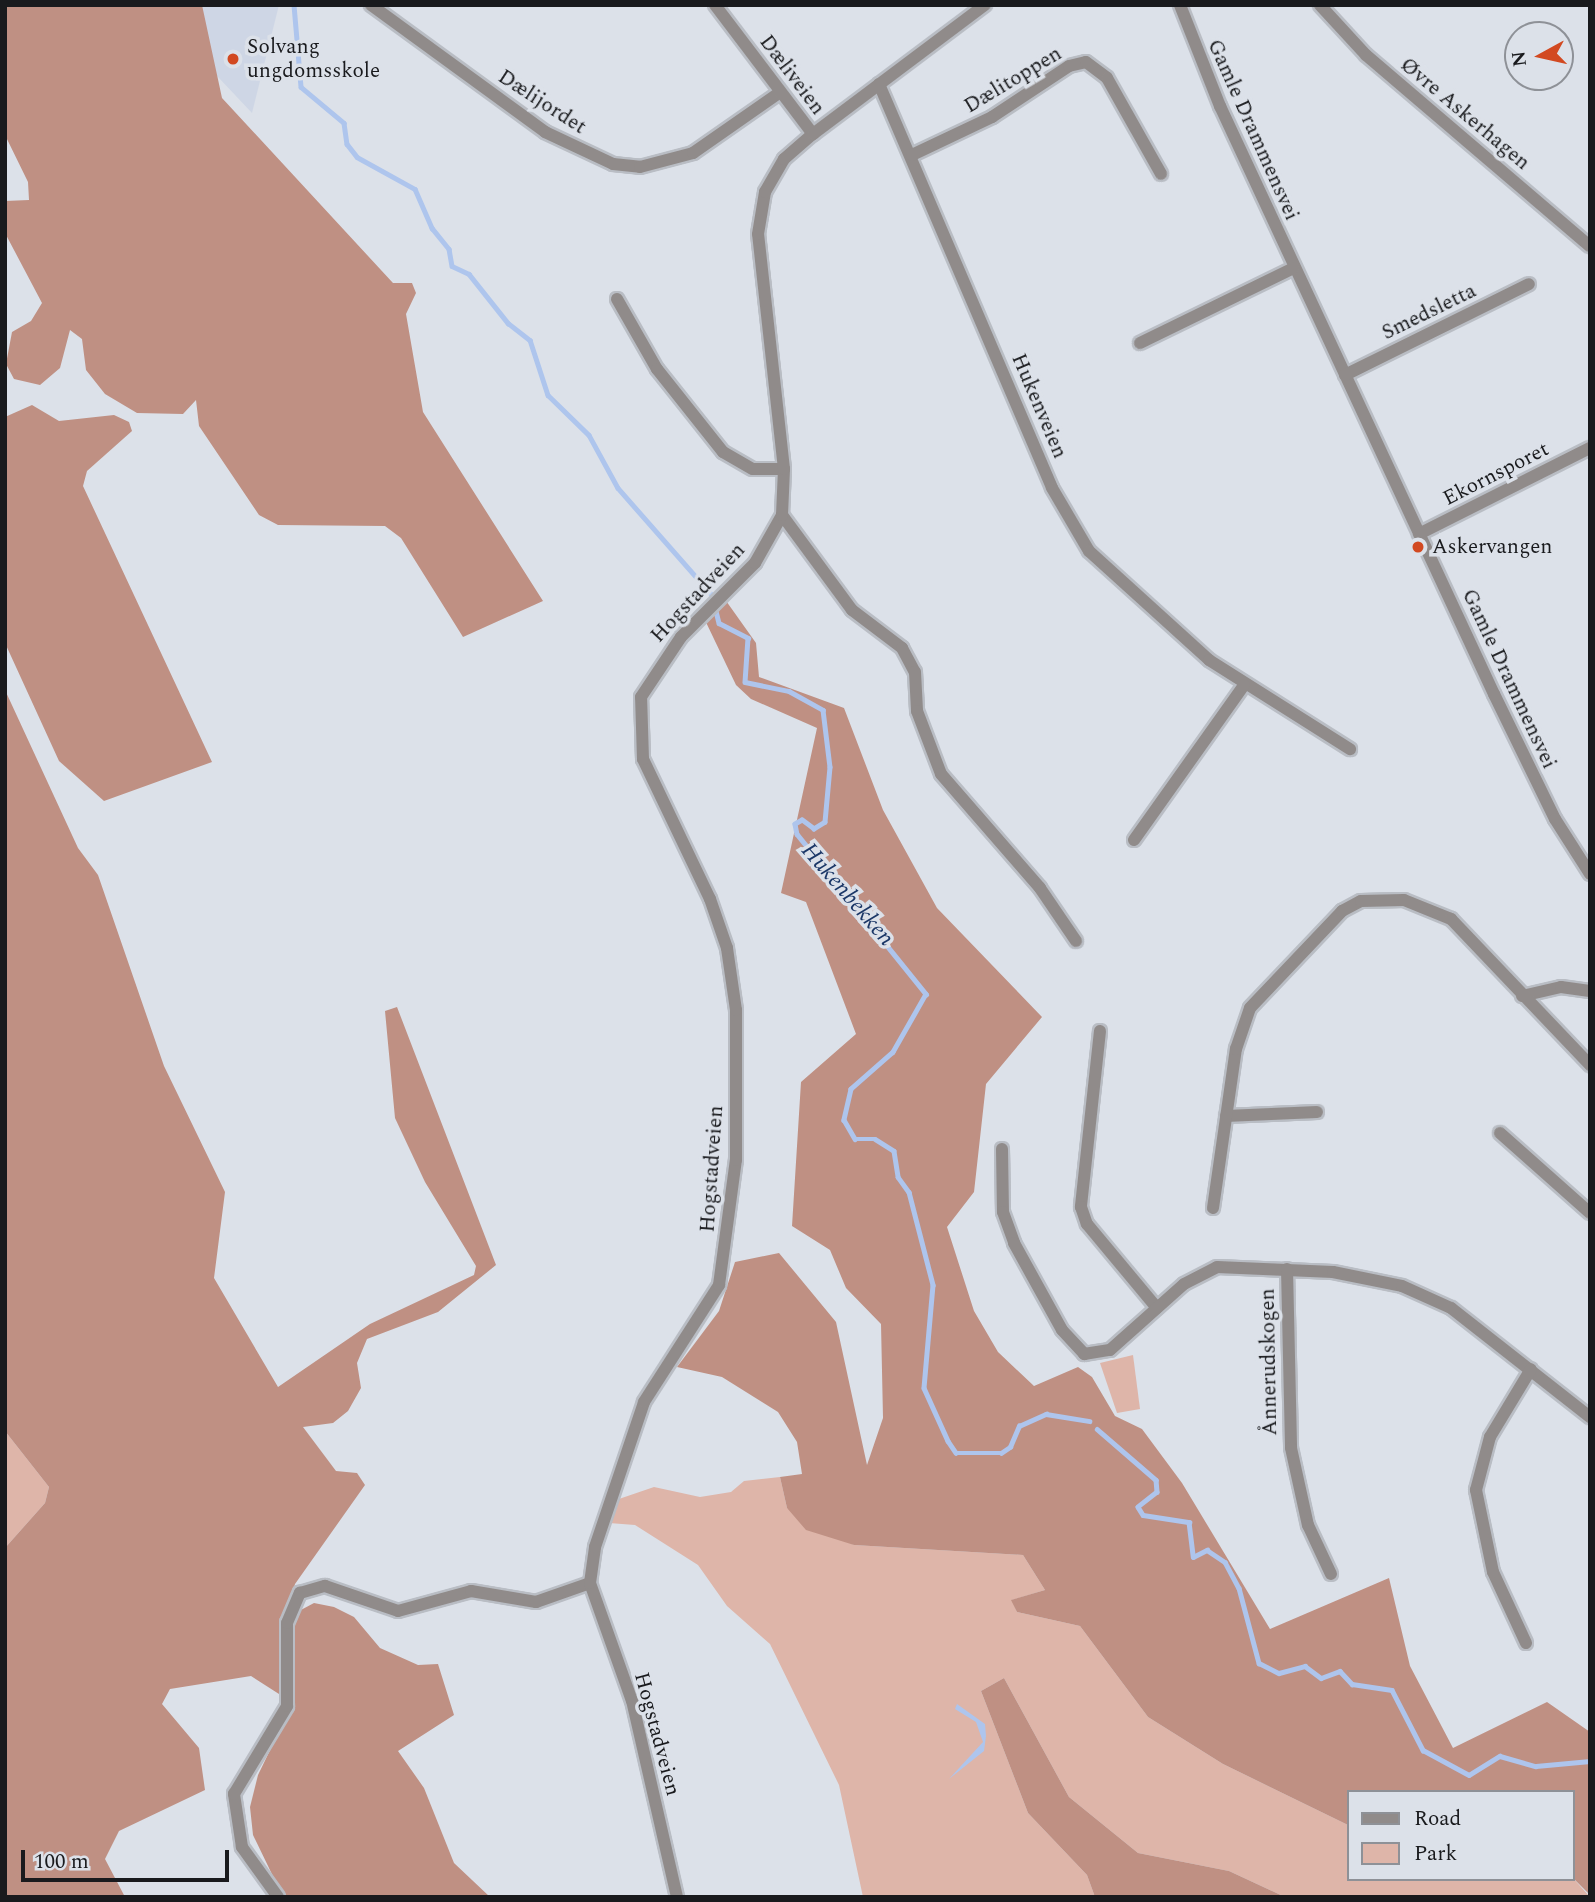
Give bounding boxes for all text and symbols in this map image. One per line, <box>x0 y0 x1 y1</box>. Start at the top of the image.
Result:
north arrow <box>1504 21 1574 91</box>
street label: Dæliveien <box>754 30 830 120</box>
place label: Solvang ungdomsskole <box>247 34 380 84</box>
street label: Gamle Drammensvei <box>1202 36 1304 224</box>
street label: Dælitoppen <box>960 41 1066 119</box>
text: N <box>1504 49 1535 68</box>
marker: Solvang ungdomsskole <box>225 51 241 67</box>
street label: Øvre Askerhagen <box>1395 52 1535 176</box>
street label: Dælijordet <box>493 64 591 140</box>
street label: Smedsletta <box>1378 278 1480 346</box>
street label: Hukenveien <box>1006 350 1072 462</box>
street label: Ekornsporet <box>1439 437 1553 511</box>
place label: Askervangen <box>1432 534 1553 560</box>
street label: Hogstadveien <box>645 538 751 648</box>
marker: Askervangen <box>1410 539 1426 555</box>
street label: Gamle Drammensvei <box>1456 585 1562 773</box>
water label: Hukenbekken <box>795 838 899 952</box>
street label: Hogstadveien <box>695 1105 729 1233</box>
street label: Ånnerudskogen <box>1255 1288 1283 1436</box>
street label: Hogstadveien <box>628 1669 686 1799</box>
legend <box>1346 1790 1574 1881</box>
text: Road <box>1414 1803 1461 1835</box>
scale bar <box>24 1836 233 1880</box>
text: Park <box>1414 1838 1457 1870</box>
text: 100 m <box>34 1846 89 1878</box>

